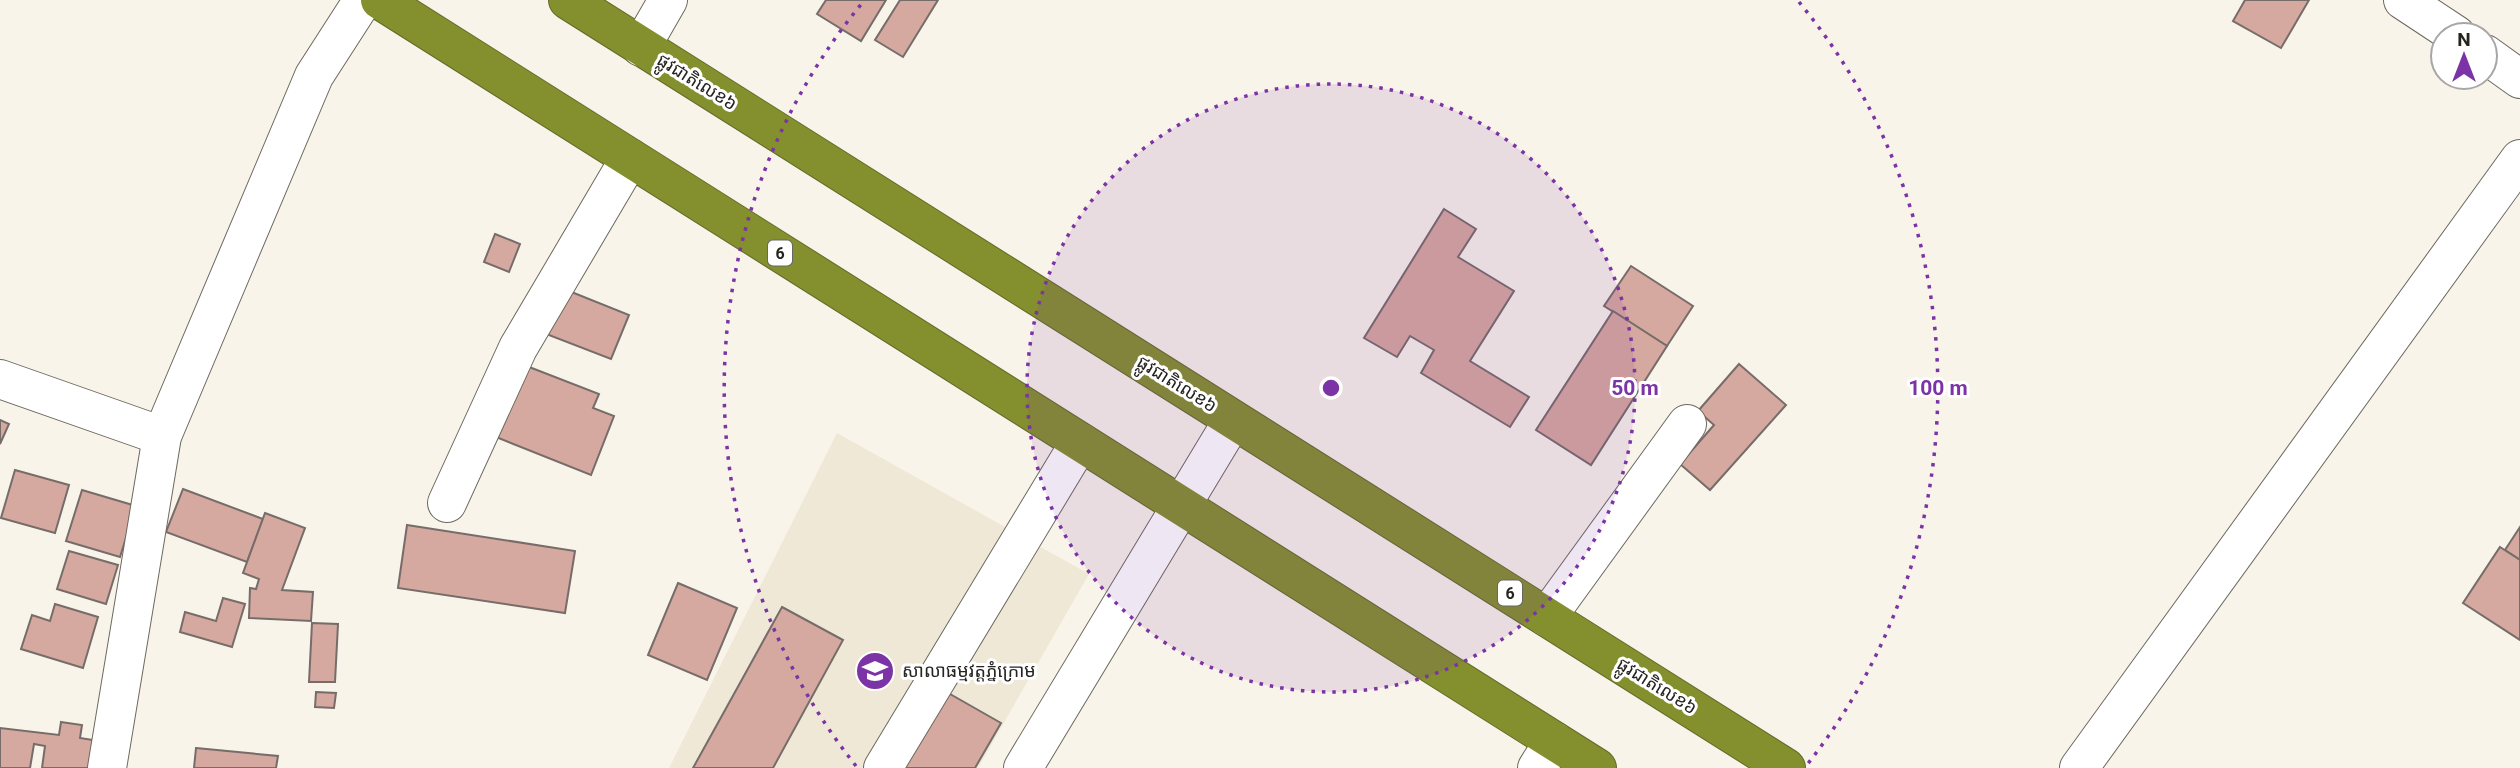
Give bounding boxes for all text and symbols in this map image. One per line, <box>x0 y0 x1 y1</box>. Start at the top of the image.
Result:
north arrow <box>2429 21 2499 91</box>
text: N <box>2457 28 2471 51</box>
street label: ផ្លូវជាតិលេខ៦ <box>650 49 741 120</box>
road number: 6 <box>768 241 792 266</box>
street label: ផ្លូវជាតិលេខ៦ <box>1130 351 1221 422</box>
centre of rings <box>1319 376 1343 400</box>
text: 50 m <box>1611 376 1659 400</box>
text: 100 m <box>1908 376 1968 400</box>
road number: 6 <box>1498 580 1522 606</box>
school or university icon: សាលាធម្មវត្តភ្នំក្រោម <box>854 650 896 692</box>
street label: ផ្លូវជាតិលេខ៦ <box>1610 653 1701 724</box>
place label: សាលាធម្មវត្តភ្នំក្រោម <box>902 660 1036 682</box>

